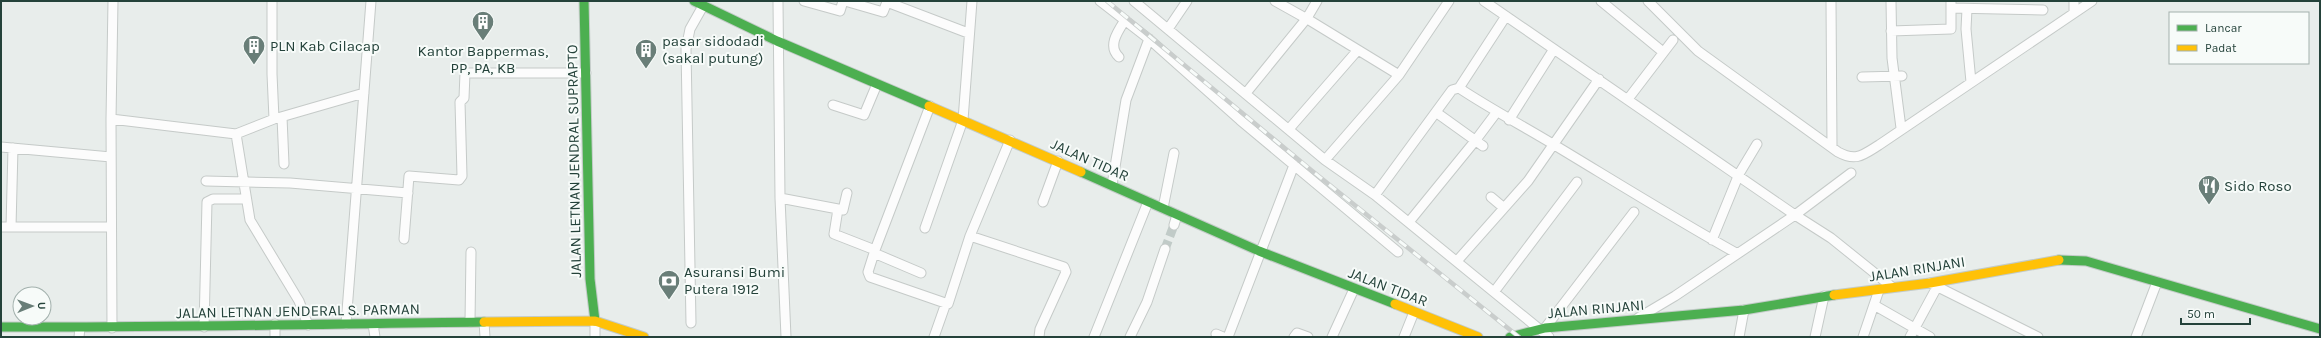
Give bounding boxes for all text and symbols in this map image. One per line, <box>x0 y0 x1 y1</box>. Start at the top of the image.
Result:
building icon: Kantor Bappermas, PP, PA, KB <box>470 9 496 42</box>
legend <box>2169 12 2309 64</box>
text: Lancar <box>2205 21 2242 35</box>
place label: pasar sidodadi (sakal putung) <box>662 32 764 67</box>
building icon: PLN Kab Cilacap <box>241 33 267 66</box>
place label: PLN Kab Cilacap <box>270 37 380 55</box>
building icon: pasar sidodadi (sakal putung) <box>633 37 659 70</box>
text: Padat <box>2205 41 2237 55</box>
place label: Kantor Bappermas, PP, PA, KB <box>418 42 548 77</box>
street label: JALAN LETNAN JENDRAL SUPRAPTO <box>563 44 585 278</box>
street label: JALAN TIDAR <box>1048 135 1132 185</box>
restaurant icon: Sido Roso <box>2196 173 2222 206</box>
place label: Sido Roso <box>2224 177 2292 195</box>
street label: JALAN RINJANI <box>1868 253 1966 285</box>
place label: Asuransi Bumi Putera 1912 <box>684 263 785 298</box>
street label: JALAN TIDAR <box>1346 264 1430 310</box>
bank icon: Asuransi Bumi Putera 1912 <box>656 268 682 301</box>
north arrow <box>12 286 52 326</box>
street label: JALAN RINJANI <box>1547 296 1645 322</box>
street label: JALAN LETNAN JENDERAL S. PARMAN <box>176 300 420 322</box>
scale bar <box>2181 300 2250 326</box>
text: U <box>35 302 48 310</box>
text: 50 m <box>2187 307 2215 321</box>

